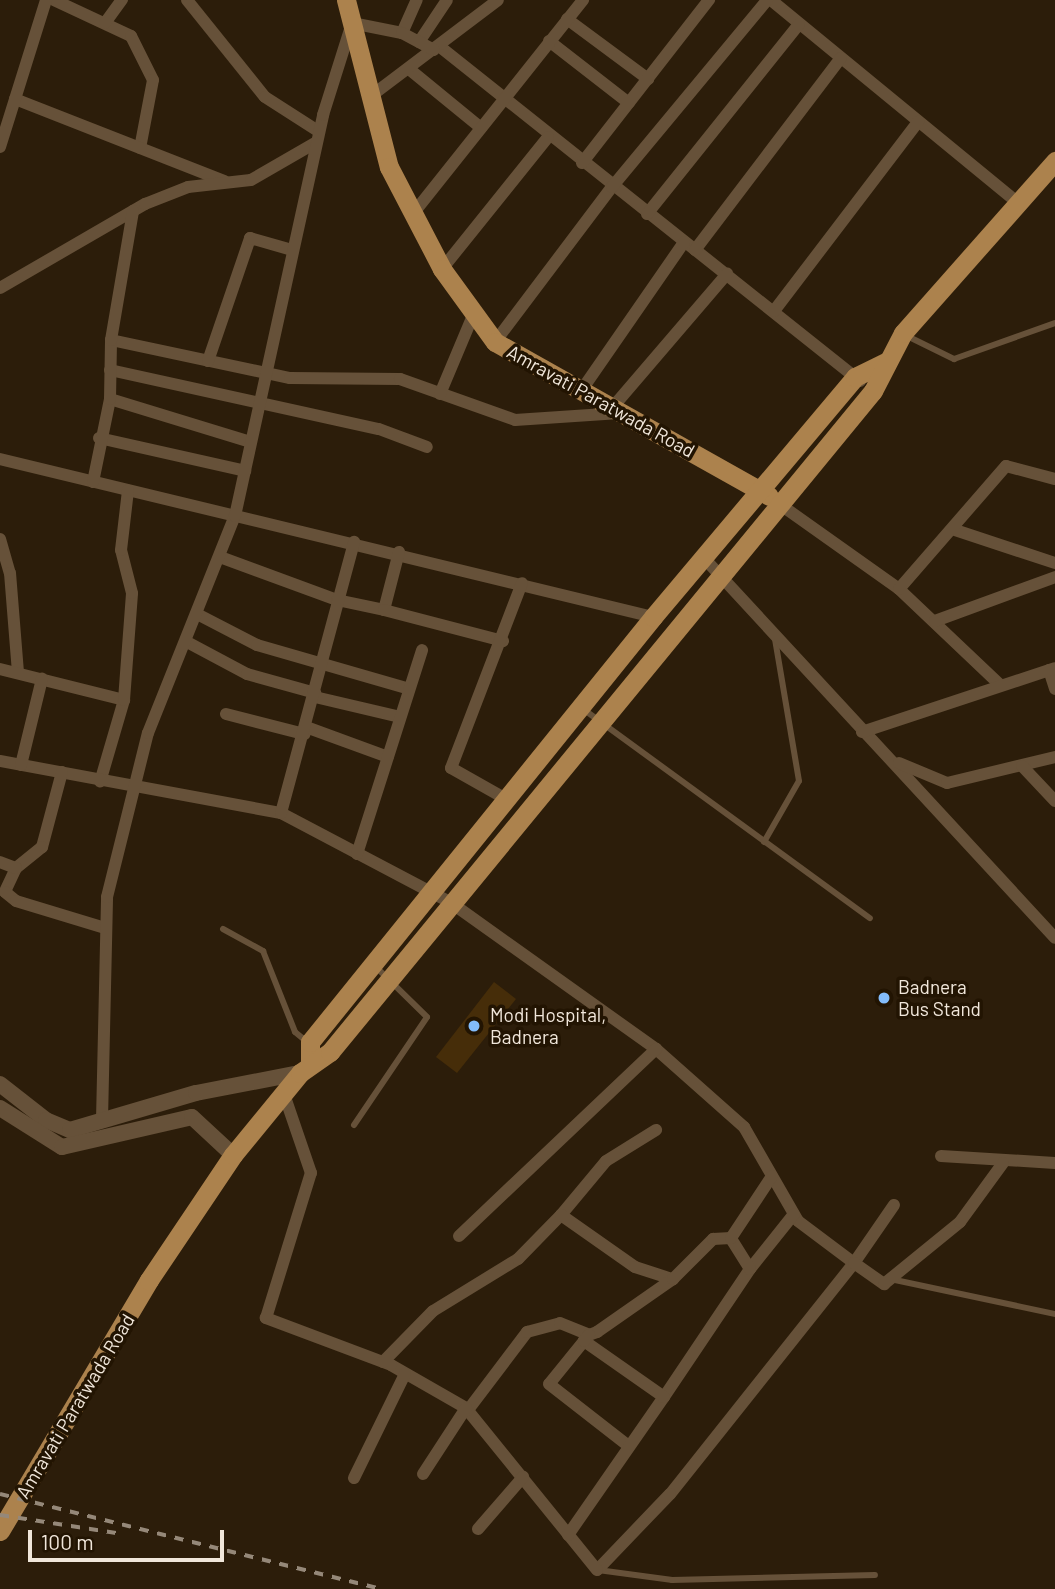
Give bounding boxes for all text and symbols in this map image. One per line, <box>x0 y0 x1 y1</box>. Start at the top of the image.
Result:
street label: Amravati Paratwada Road <box>503 340 699 462</box>
place label: Badnera Bus Stand <box>898 976 981 1020</box>
marker: Badnera Bus Stand <box>876 990 892 1006</box>
place label: Modi Hospital, Badnera <box>490 1004 606 1048</box>
marker: Modi Hospital, Badnera <box>464 1016 484 1036</box>
street label: Amravati Paratwada Road <box>11 1310 139 1502</box>
scale bar <box>32 1516 228 1560</box>
text: 100 m <box>41 1529 94 1554</box>

